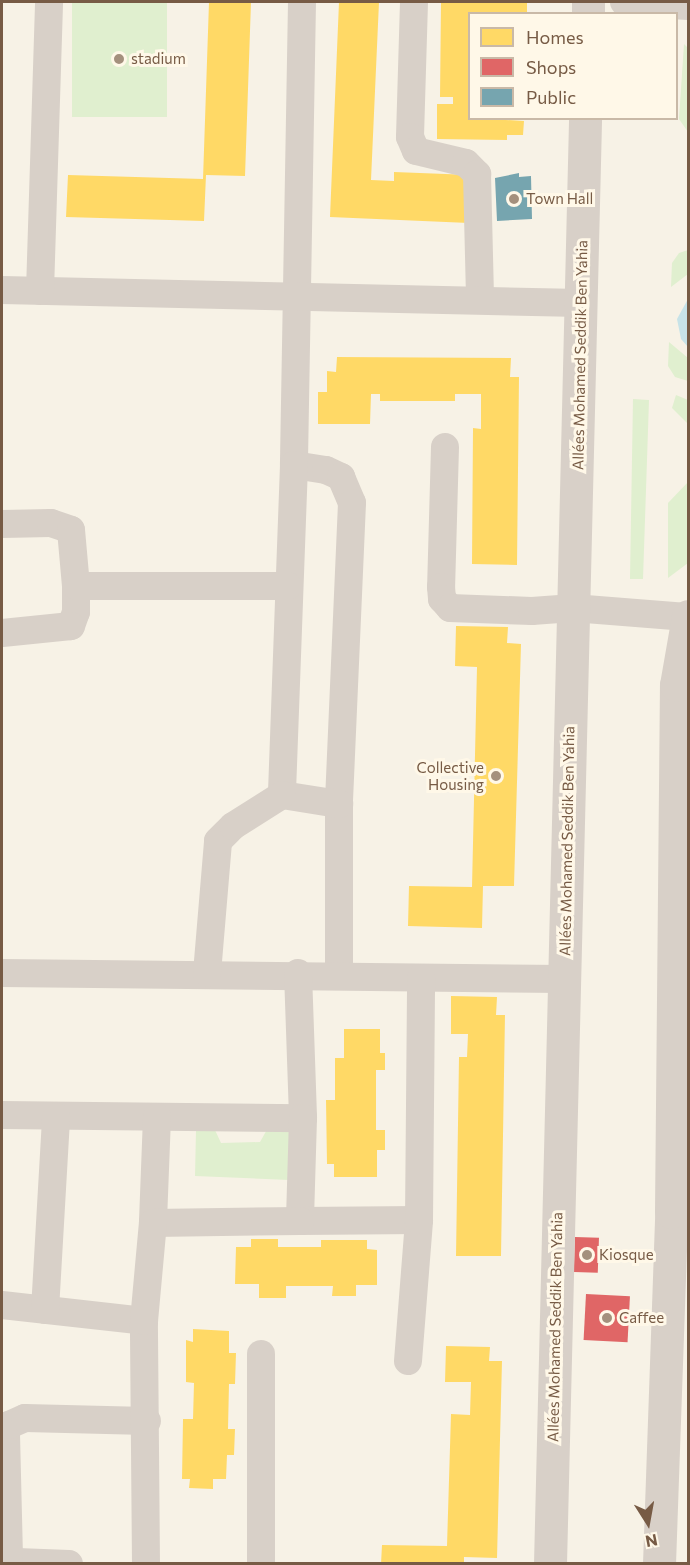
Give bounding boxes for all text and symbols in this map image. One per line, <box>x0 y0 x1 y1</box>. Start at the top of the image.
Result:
legend <box>468 12 678 120</box>
text: Homes <box>526 26 584 48</box>
place label: stadium <box>131 50 186 68</box>
marker: stadium <box>112 52 126 66</box>
text: Shops <box>526 56 576 78</box>
text: Public <box>526 86 576 108</box>
place label: Town Hall <box>526 190 593 208</box>
marker: Town Hall <box>507 192 521 206</box>
street label: Allées Mohamed Seddik Ben Yahia <box>569 240 591 470</box>
street label: Allées Mohamed Seddik Ben Yahia <box>556 726 578 956</box>
place label: Collective Housing <box>416 758 484 793</box>
marker: Collective Housing <box>489 769 503 783</box>
street label: Allées Mohamed Seddik Ben Yahia <box>544 1212 566 1442</box>
place label: Kiosque <box>599 1246 654 1264</box>
marker: Kiosque <box>580 1248 594 1262</box>
place label: Caffee <box>619 1309 664 1327</box>
marker: Caffee <box>600 1311 614 1325</box>
north arrow <box>618 1493 678 1553</box>
text: N <box>644 1531 659 1552</box>

